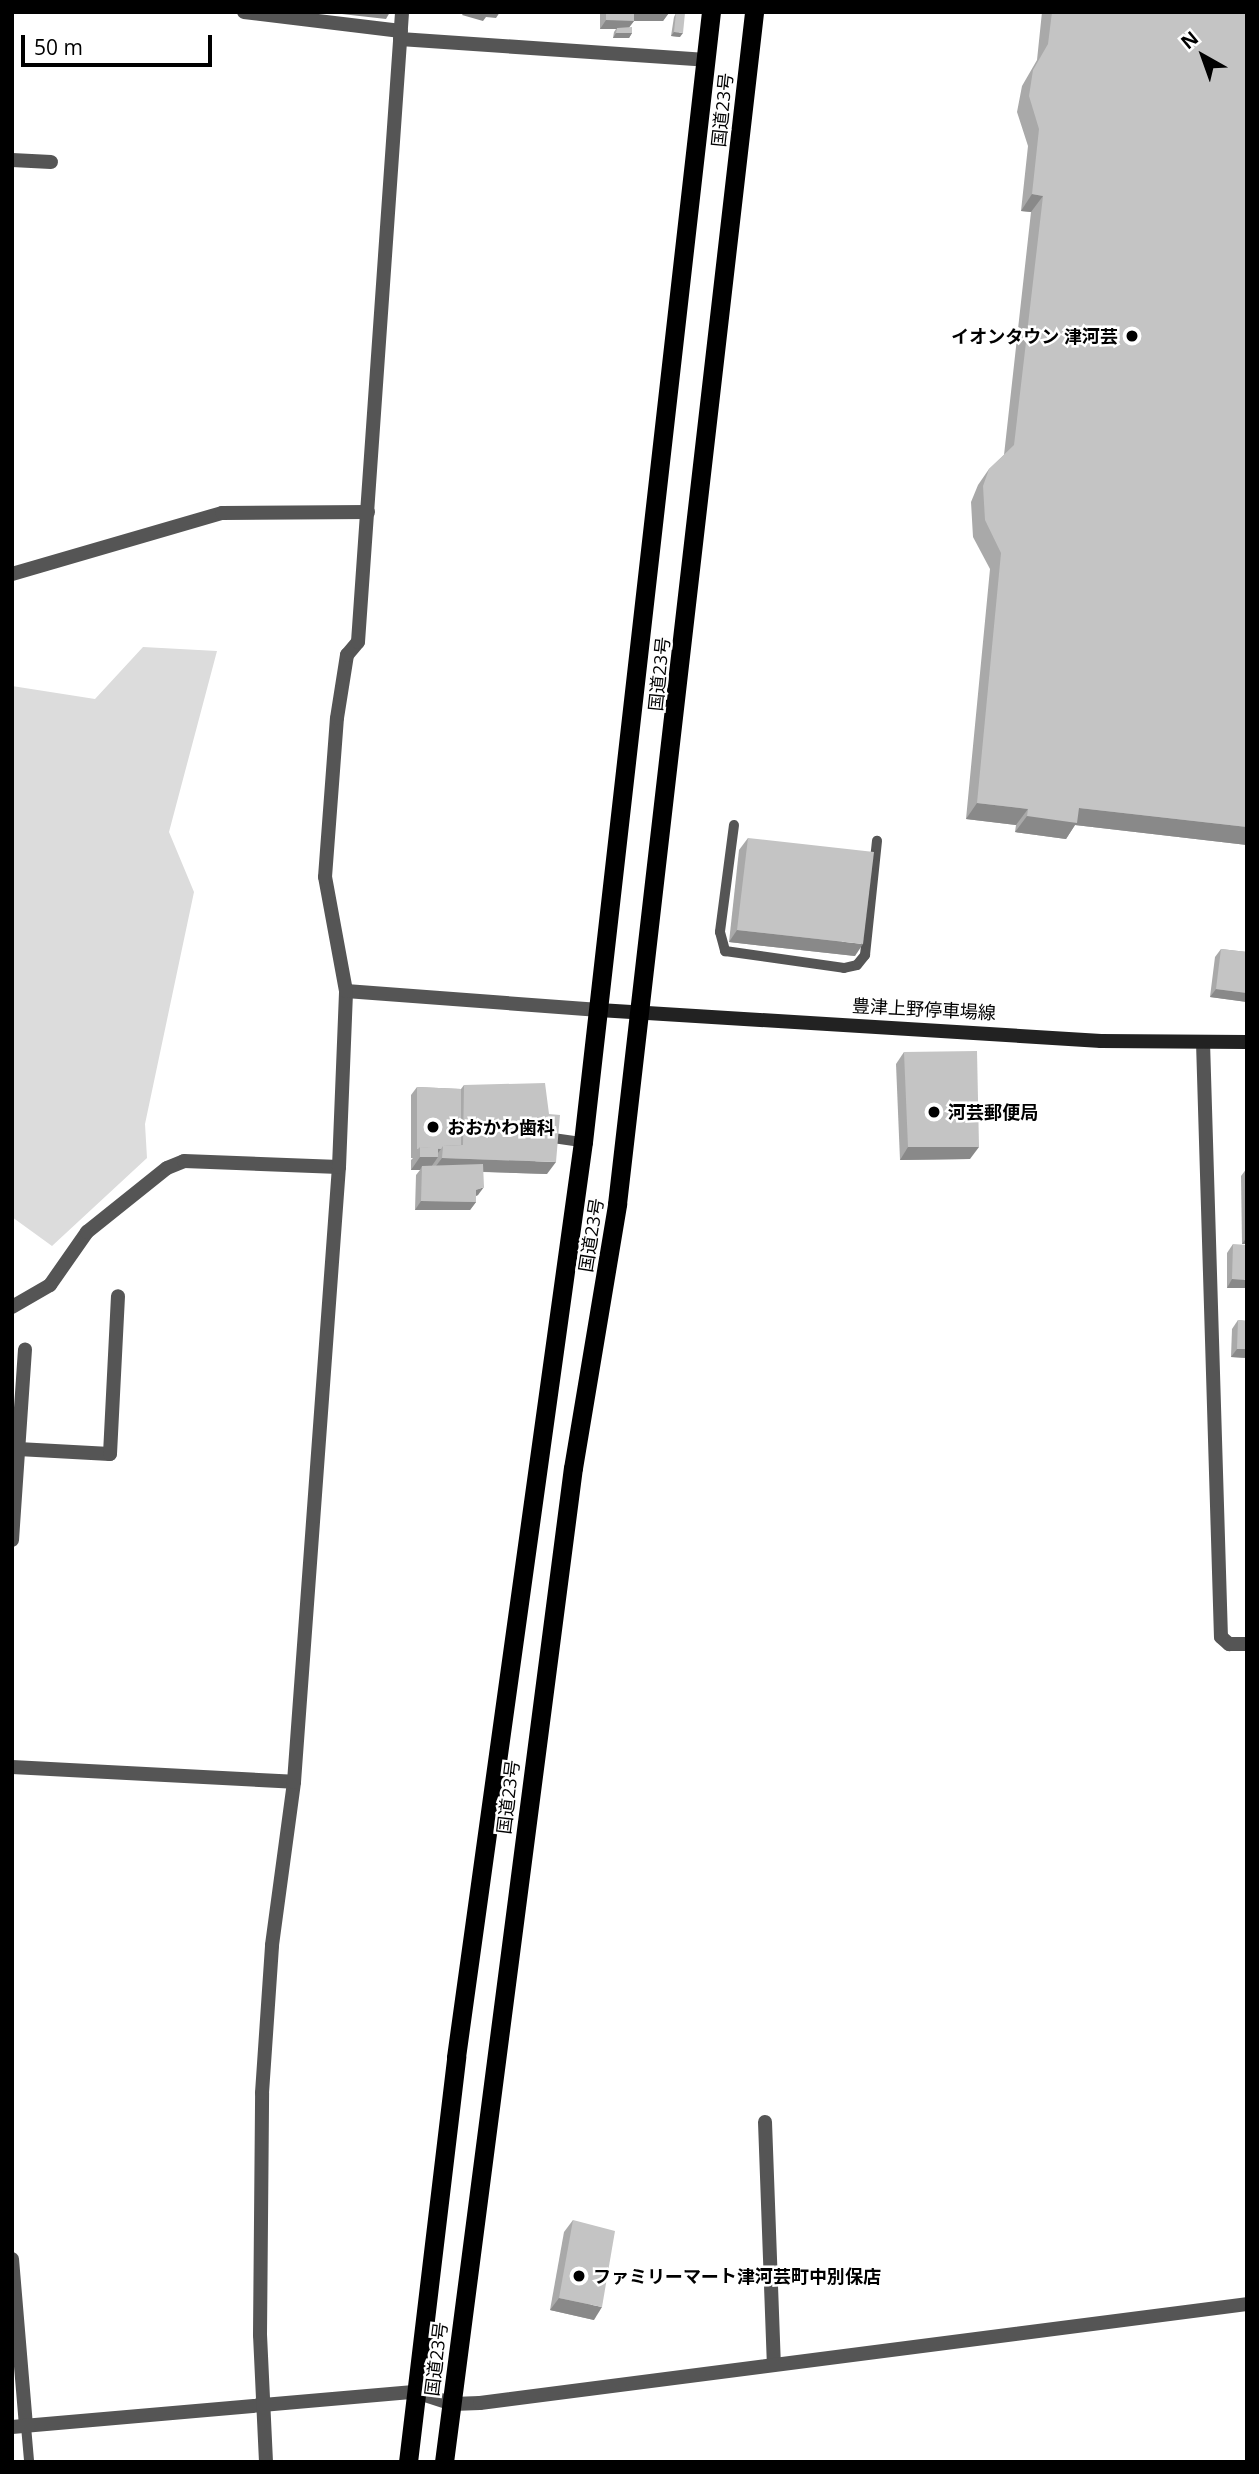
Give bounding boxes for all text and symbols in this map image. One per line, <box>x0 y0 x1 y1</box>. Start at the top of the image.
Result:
scale bar <box>24 21 215 65</box>
north arrow <box>1168 21 1238 91</box>
text: N <box>1175 25 1204 55</box>
text: 50 m <box>34 33 83 61</box>
street label: 国道23号 <box>707 72 737 148</box>
place label: イオンタウン 津河芸 <box>951 325 1118 347</box>
marker: イオンタウン 津河芸 <box>1124 328 1140 344</box>
street label: 国道23号 <box>644 636 674 712</box>
street label: 豊津上野停車場線 <box>852 994 996 1024</box>
place label: 河芸郵便局 <box>948 1101 1038 1123</box>
marker: 河芸郵便局 <box>926 1104 942 1120</box>
place label: おおかわ歯科 <box>447 1116 555 1138</box>
marker: おおかわ歯科 <box>425 1119 441 1135</box>
street label: 国道23号 <box>574 1196 608 1274</box>
street label: 国道23号 <box>493 1759 523 1835</box>
place label: ファミリーマート津河芸町中別保店 <box>593 2265 881 2287</box>
marker: ファミリーマート津河芸町中別保店 <box>571 2268 587 2284</box>
street label: 国道23号 <box>421 2321 451 2397</box>

